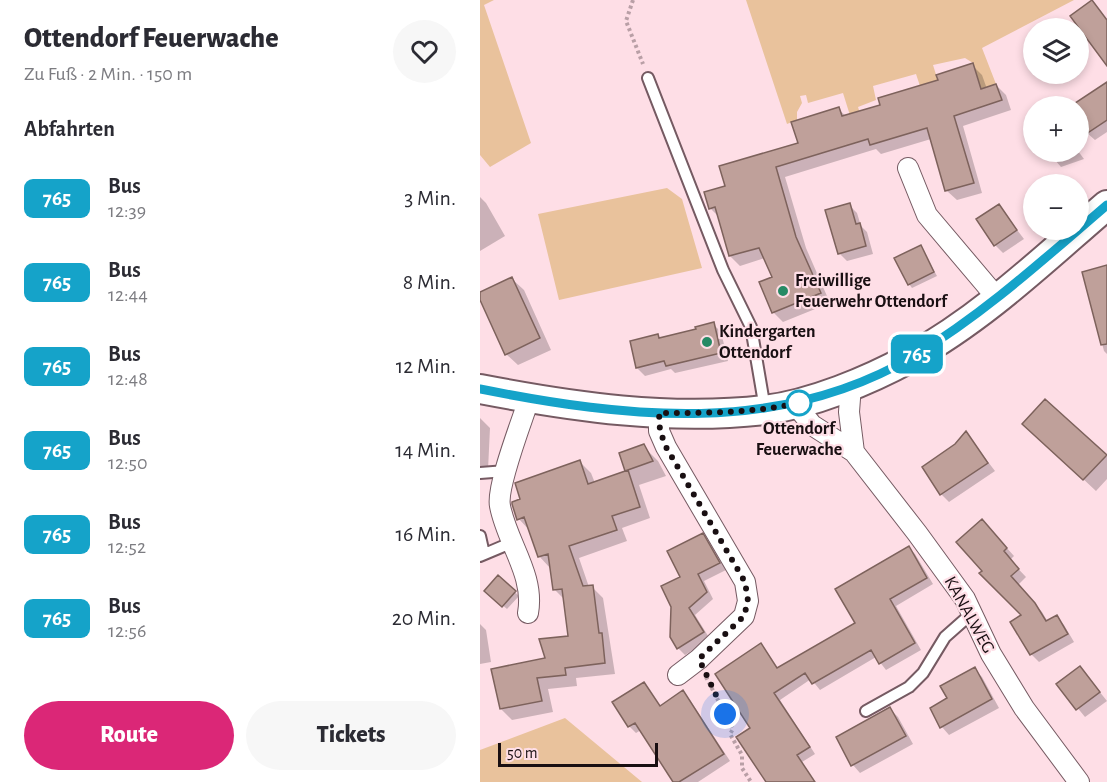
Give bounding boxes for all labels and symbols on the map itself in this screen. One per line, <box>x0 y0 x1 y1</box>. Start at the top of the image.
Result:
place label: Freiwillige Feuerwehr Ottendorf <box>795 272 949 311</box>
marker: Freiwillige Feuerwehr Ottendorf <box>776 284 790 298</box>
place label: Kindergarten Ottendorf <box>719 323 816 362</box>
line badge: 765 <box>882 334 952 374</box>
marker: Kindergarten Ottendorf <box>700 335 714 349</box>
marker: Ottendorf Feuerwache <box>786 390 812 416</box>
place label: Ottendorf Feuerwache <box>756 420 842 459</box>
street label: KANALWEG <box>941 574 997 656</box>
your location <box>710 699 740 729</box>
scale bar <box>498 740 658 768</box>

